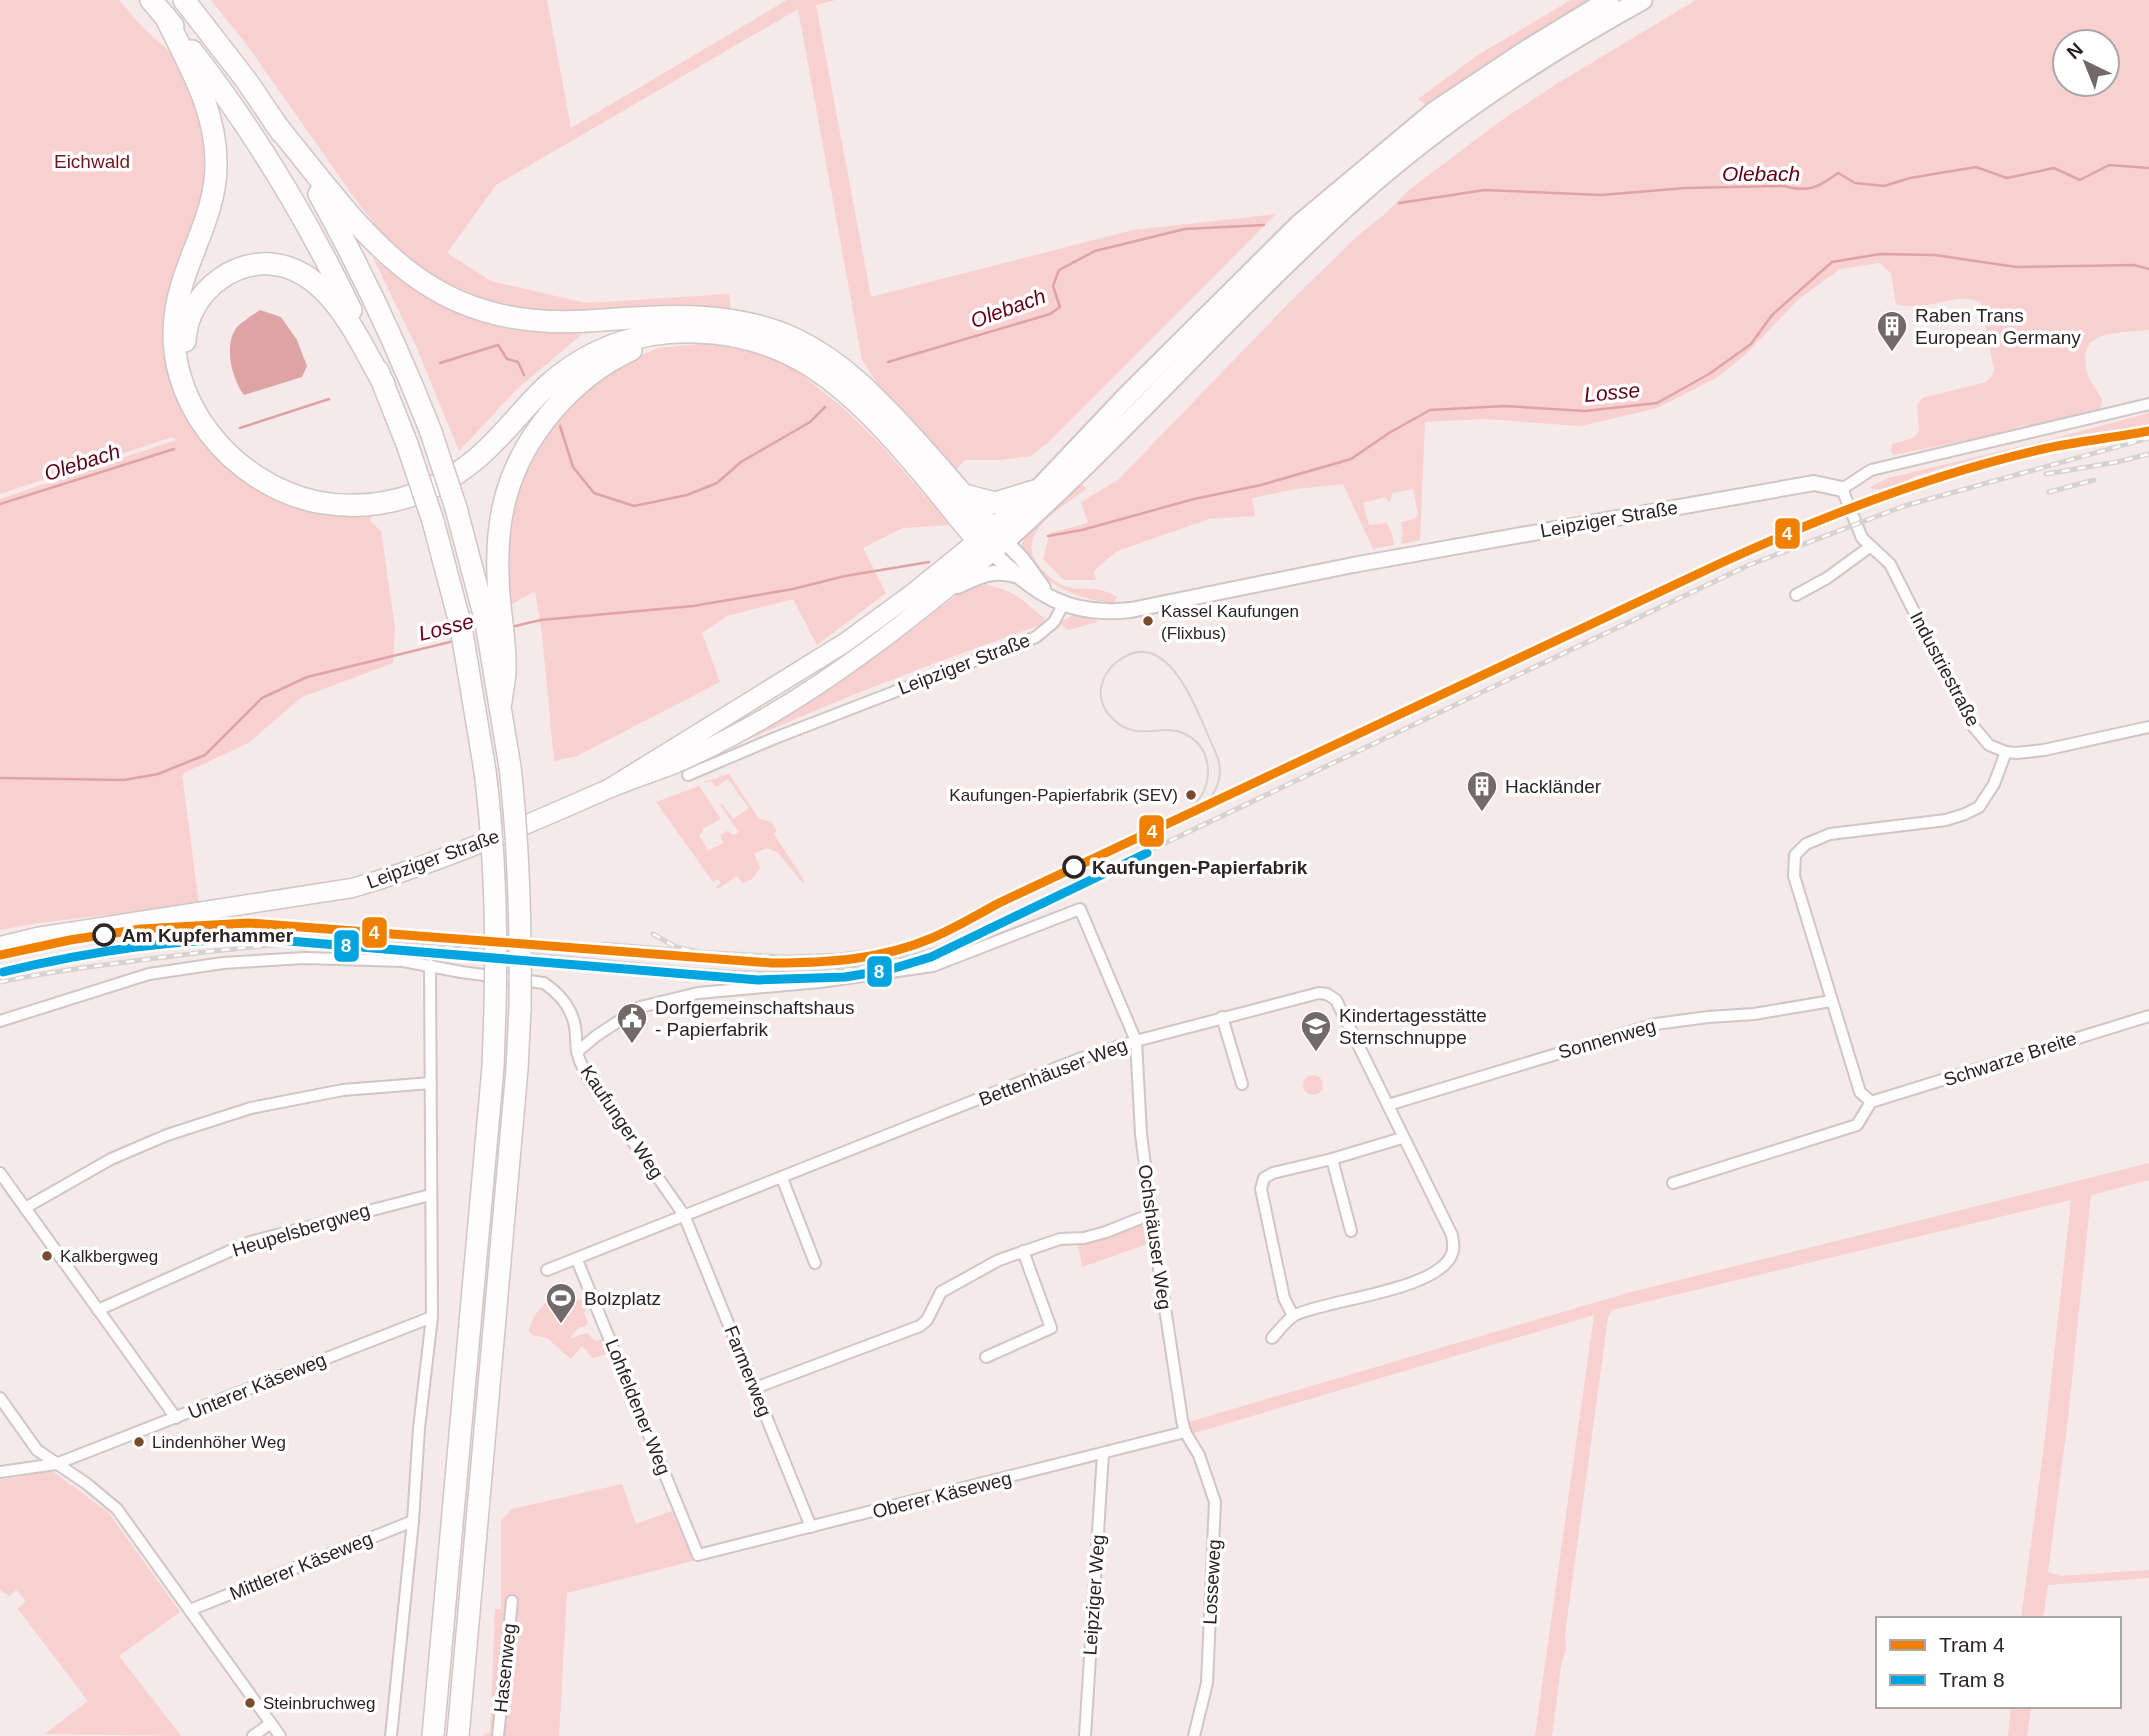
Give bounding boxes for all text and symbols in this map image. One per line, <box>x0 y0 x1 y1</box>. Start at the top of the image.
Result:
north arrow <box>2051 28 2121 98</box>
text: N <box>2063 39 2087 63</box>
park label: Eichwald <box>54 151 130 172</box>
water label: Olebach <box>1722 162 1800 185</box>
water label: Olebach <box>967 284 1049 332</box>
place label: Raben Trans European Germany <box>1915 305 2081 348</box>
building icon: Raben Trans European Germany <box>1875 309 1909 353</box>
water label: Losse <box>1583 378 1641 406</box>
water label: Olebach <box>41 439 123 485</box>
street label: Leipziger Straße <box>1539 497 1679 541</box>
line badge: 4 <box>1774 517 1801 550</box>
text: 4 <box>1782 523 1793 544</box>
place label: Kassel Kaufungen (Flixbus) <box>1161 602 1299 643</box>
street label: Industriestraße <box>1906 608 1984 730</box>
water label: Losse <box>416 609 476 645</box>
marker: Kassel Kaufungen (Flixbus) <box>1141 614 1155 628</box>
street label: Leipziger Straße <box>895 629 1033 699</box>
building icon: Hackländer <box>1465 769 1499 813</box>
place label: Hackländer <box>1505 776 1602 797</box>
place label: Kaufungen-Papierfabrik (SEV) <box>949 786 1178 805</box>
marker: Kaufungen-Papierfabrik (SEV) <box>1184 788 1198 802</box>
line badge: 4 <box>1138 814 1165 848</box>
text: 4 <box>1147 821 1158 842</box>
street label: Leipziger Straße <box>364 825 502 893</box>
marker: Kaufungen-Papierfabrik <box>1063 856 1085 878</box>
place label: Kaufungen-Papierfabrik <box>1092 857 1308 878</box>
line badge: 4 <box>361 916 388 949</box>
text: 4 <box>369 922 380 943</box>
marker: Am Kupferhammer <box>93 924 115 946</box>
place label: Am Kupferhammer <box>122 925 294 946</box>
line badge: 8 <box>333 929 360 963</box>
text: 8 <box>341 935 351 956</box>
line badge: 8 <box>866 955 893 988</box>
text: 8 <box>874 961 884 982</box>
place label: Dorfgemeinschaftshaus - Papierfabrik <box>655 997 855 1040</box>
public building icon: Dorfgemeinschaftshaus - Papierfabrik <box>615 1001 649 1045</box>
place label: Kindertagesstätte Sternschnuppe <box>1339 1005 1487 1048</box>
school or university icon: Kindertagesstätte Sternschnuppe <box>1299 1009 1333 1053</box>
street label: Sonnenweg <box>1556 1015 1658 1063</box>
street label: Schwarze Breite <box>1941 1028 2079 1090</box>
street label: Bettenhäuser Weg <box>976 1034 1130 1110</box>
street label: Kaufunger Weg <box>576 1062 668 1182</box>
street label: Ochshäuser Weg <box>1134 1163 1176 1311</box>
street label: Heupelsbergweg <box>230 1199 372 1261</box>
place label: Kalkbergweg <box>60 1247 158 1266</box>
marker: Kalkbergweg <box>40 1249 54 1263</box>
sports icon: Bolzplatz <box>544 1281 578 1325</box>
place label: Bolzplatz <box>584 1288 661 1309</box>
street label: Farmerweg <box>720 1323 776 1419</box>
street label: Lohfeldener Weg <box>601 1336 675 1478</box>
street label: Unterer Käseweg <box>185 1349 329 1423</box>
place label: Lindenhöher Weg <box>152 1433 286 1452</box>
marker: Lindenhöher Weg <box>132 1435 146 1449</box>
street label: Oberer Käseweg <box>870 1468 1014 1522</box>
street label: Mittlerer Käseweg <box>227 1528 375 1604</box>
street label: Leipziger Weg <box>1079 1534 1109 1656</box>
street label: Losseweg <box>1199 1539 1225 1625</box>
legend <box>1876 1617 2121 1708</box>
street label: Hasenweg <box>490 1622 520 1714</box>
text: Tram 4 <box>1939 1633 2005 1656</box>
text: Tram 8 <box>1939 1668 2005 1691</box>
place label: Steinbruchweg <box>263 1694 375 1713</box>
marker: Steinbruchweg <box>243 1696 257 1710</box>

